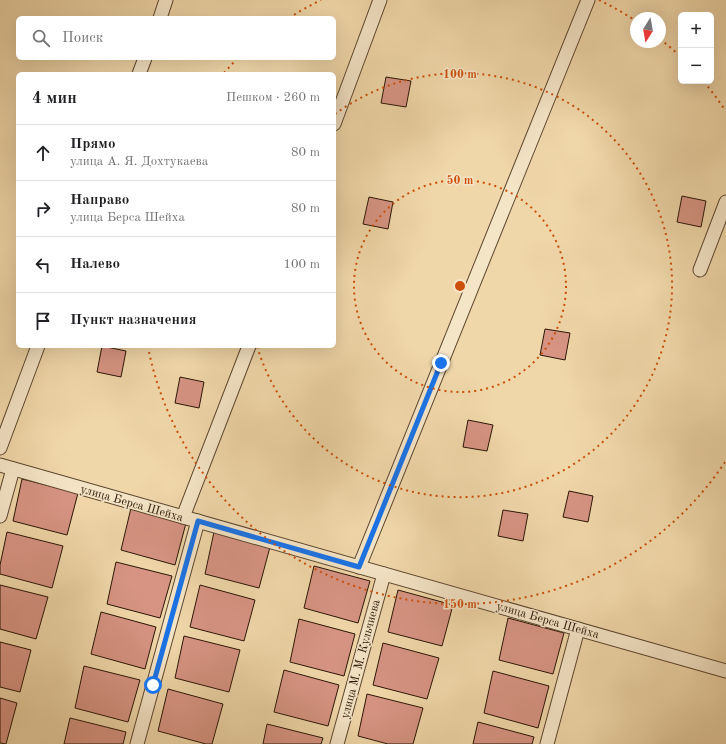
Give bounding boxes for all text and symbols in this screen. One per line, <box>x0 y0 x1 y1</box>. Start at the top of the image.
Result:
north arrow <box>630 12 666 48</box>
map controls <box>678 12 714 84</box>
button: + <box>678 12 714 48</box>
search box <box>16 16 336 60</box>
icon: search <box>30 27 52 49</box>
text: Поиск <box>62 31 103 46</box>
button: − <box>678 48 714 84</box>
text: 100 m <box>443 69 477 81</box>
text: 4 мин <box>32 90 77 107</box>
text: Пешком · 260 m <box>226 91 320 104</box>
text: Прямо <box>70 137 116 152</box>
icon: ahead <box>32 142 54 164</box>
text: 80 m <box>291 146 320 159</box>
text: улица А. Я. Дохтукаева <box>70 155 208 168</box>
text: 50 m <box>447 174 474 187</box>
text: Направо <box>70 193 129 208</box>
icon: right <box>32 198 54 220</box>
text: 80 m <box>291 202 320 215</box>
text: улица Берса Шейха <box>70 211 185 224</box>
icon: left <box>32 254 54 276</box>
text: Налево <box>70 257 120 272</box>
text: 100 m <box>283 258 320 271</box>
centre of rings <box>453 279 467 293</box>
icon: arrive <box>32 310 54 332</box>
text: Пункт назначения <box>70 313 197 328</box>
route end <box>432 354 450 372</box>
street label: улица Берса Шейха <box>79 484 184 524</box>
street label: улица М. М. Кульчиева <box>339 598 383 720</box>
text: 150 m <box>443 598 477 611</box>
street label: улица Берса Шейха <box>495 601 600 641</box>
route start <box>144 676 162 694</box>

